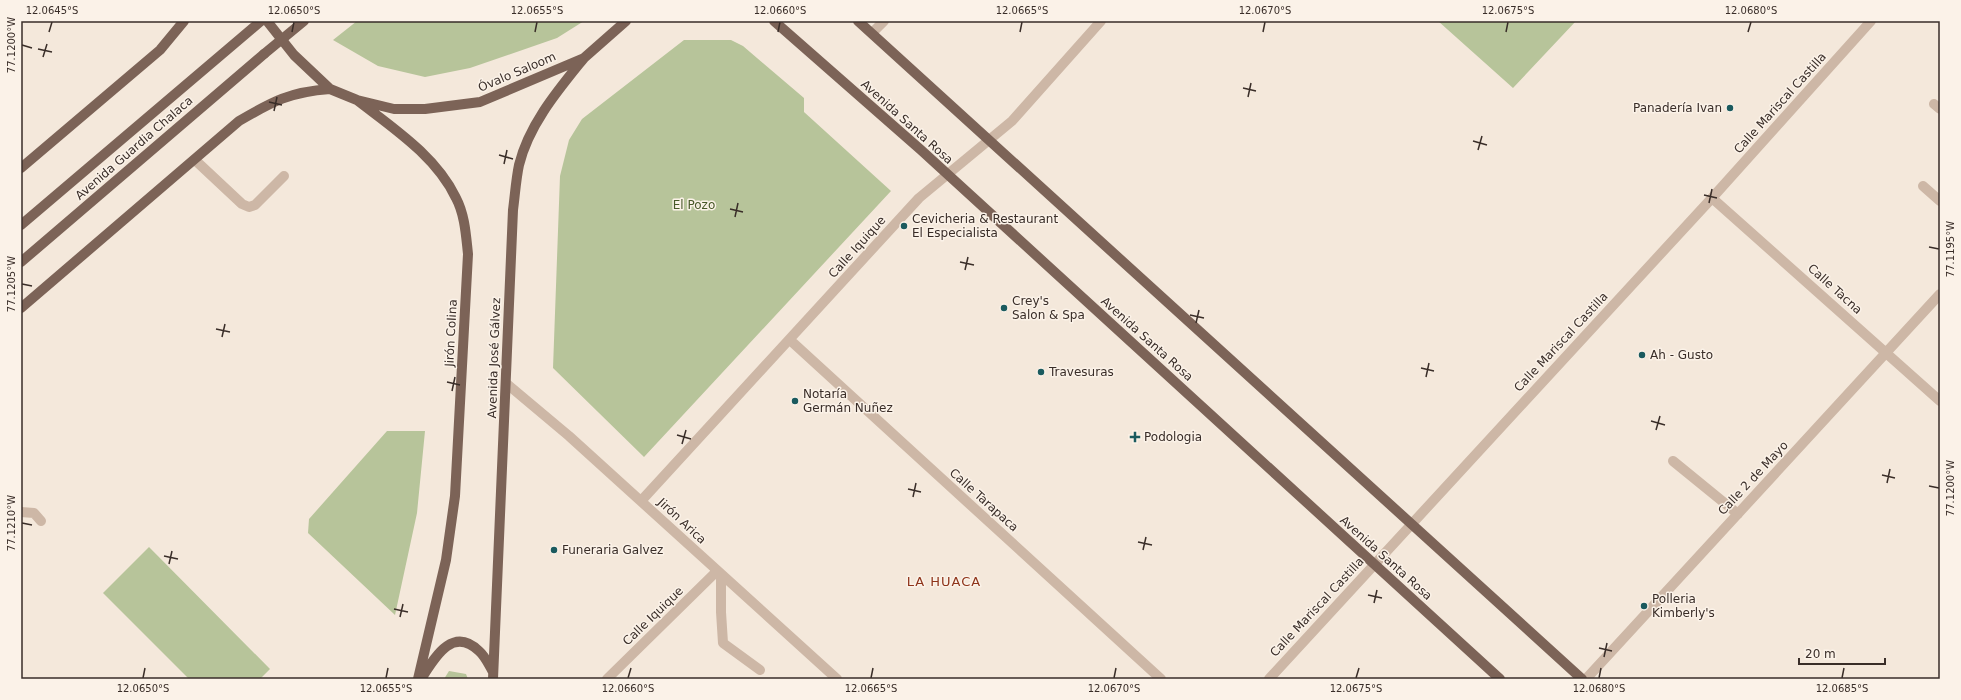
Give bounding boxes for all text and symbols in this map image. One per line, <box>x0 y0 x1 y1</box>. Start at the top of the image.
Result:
text: 12.0645°S <box>26 5 78 16</box>
text: 12.0650°S <box>268 5 320 16</box>
text: 12.0655°S <box>511 5 563 16</box>
text: 12.0660°S <box>754 5 806 16</box>
text: 12.0665°S <box>996 5 1048 16</box>
text: 12.0670°S <box>1239 5 1291 16</box>
text: 12.0675°S <box>1482 5 1534 16</box>
text: 12.0680°S <box>1725 5 1777 16</box>
text: 77.1200°W <box>6 17 17 73</box>
street label: Óvalo Saloom <box>476 48 558 95</box>
street label: Calle Mariscal Castilla <box>1731 50 1829 156</box>
street label: Avenida Santa Rosa <box>858 77 956 167</box>
street label: Avenida Guardia Chalaca <box>73 93 195 203</box>
place label: Panadería Ivan <box>1633 101 1722 115</box>
marker: Panadería Ivan <box>1725 103 1735 113</box>
park label: El Pozo <box>673 198 715 212</box>
place label: Cevicheria & Restaurant El Especialista <box>912 212 1058 240</box>
street label: Calle Iquique <box>826 213 888 281</box>
marker: Cevicheria & Restaurant El Especialista <box>899 221 909 231</box>
text: 77.1195°W <box>1945 221 1956 277</box>
text: 77.1205°W <box>6 256 17 312</box>
street label: Calle Tacna <box>1805 261 1865 317</box>
street label: Calle Mariscal Castilla <box>1511 289 1611 395</box>
place label: Crey's Salon & Spa <box>1012 294 1085 322</box>
street label: Avenida Santa Rosa <box>1098 294 1196 384</box>
street label: Avenida José Gálvez <box>485 297 503 419</box>
street label: Jirón Colina <box>442 299 460 368</box>
marker: Crey's Salon & Spa <box>999 303 1009 313</box>
place label: Ah - Gusto <box>1650 348 1713 362</box>
marker: Ah - Gusto <box>1637 350 1647 360</box>
place label: Travesuras <box>1048 365 1114 379</box>
marker: Travesuras <box>1036 367 1046 377</box>
place label: Notaría Germán Nuñez <box>803 387 893 415</box>
marker: Notaría Germán Nuñez <box>790 396 800 406</box>
place label: Podologia <box>1144 430 1202 444</box>
marker: Podologia <box>1129 431 1141 443</box>
street label: Calle 2 de Mayo <box>1715 438 1791 518</box>
text: 77.1200°W <box>1945 460 1956 516</box>
street label: Calle Tarapaca <box>947 466 1021 534</box>
street label: Jirón Arica <box>654 494 709 547</box>
text: 77.1210°W <box>6 495 17 551</box>
street label: Avenida Santa Rosa <box>1337 513 1435 603</box>
place label: Funeraria Galvez <box>562 543 663 557</box>
marker: Funeraria Galvez <box>549 545 559 555</box>
street label: Calle Mariscal Castilla <box>1267 554 1367 660</box>
district label: LA HUACA <box>907 574 981 589</box>
street label: Calle Iquique <box>620 584 686 648</box>
place label: Polleria Kimberly's <box>1652 592 1715 620</box>
marker: Polleria Kimberly's <box>1639 601 1649 611</box>
scale bar <box>1799 640 1885 666</box>
text: 20 m <box>1805 647 1836 661</box>
text: 12.0650°S <box>117 683 169 694</box>
text: 12.0655°S <box>360 683 412 694</box>
text: 12.0660°S <box>602 683 654 694</box>
text: 12.0665°S <box>845 683 897 694</box>
text: 12.0670°S <box>1088 683 1140 694</box>
text: 12.0675°S <box>1330 683 1382 694</box>
text: 12.0680°S <box>1573 683 1625 694</box>
text: 12.0685°S <box>1816 683 1868 694</box>

